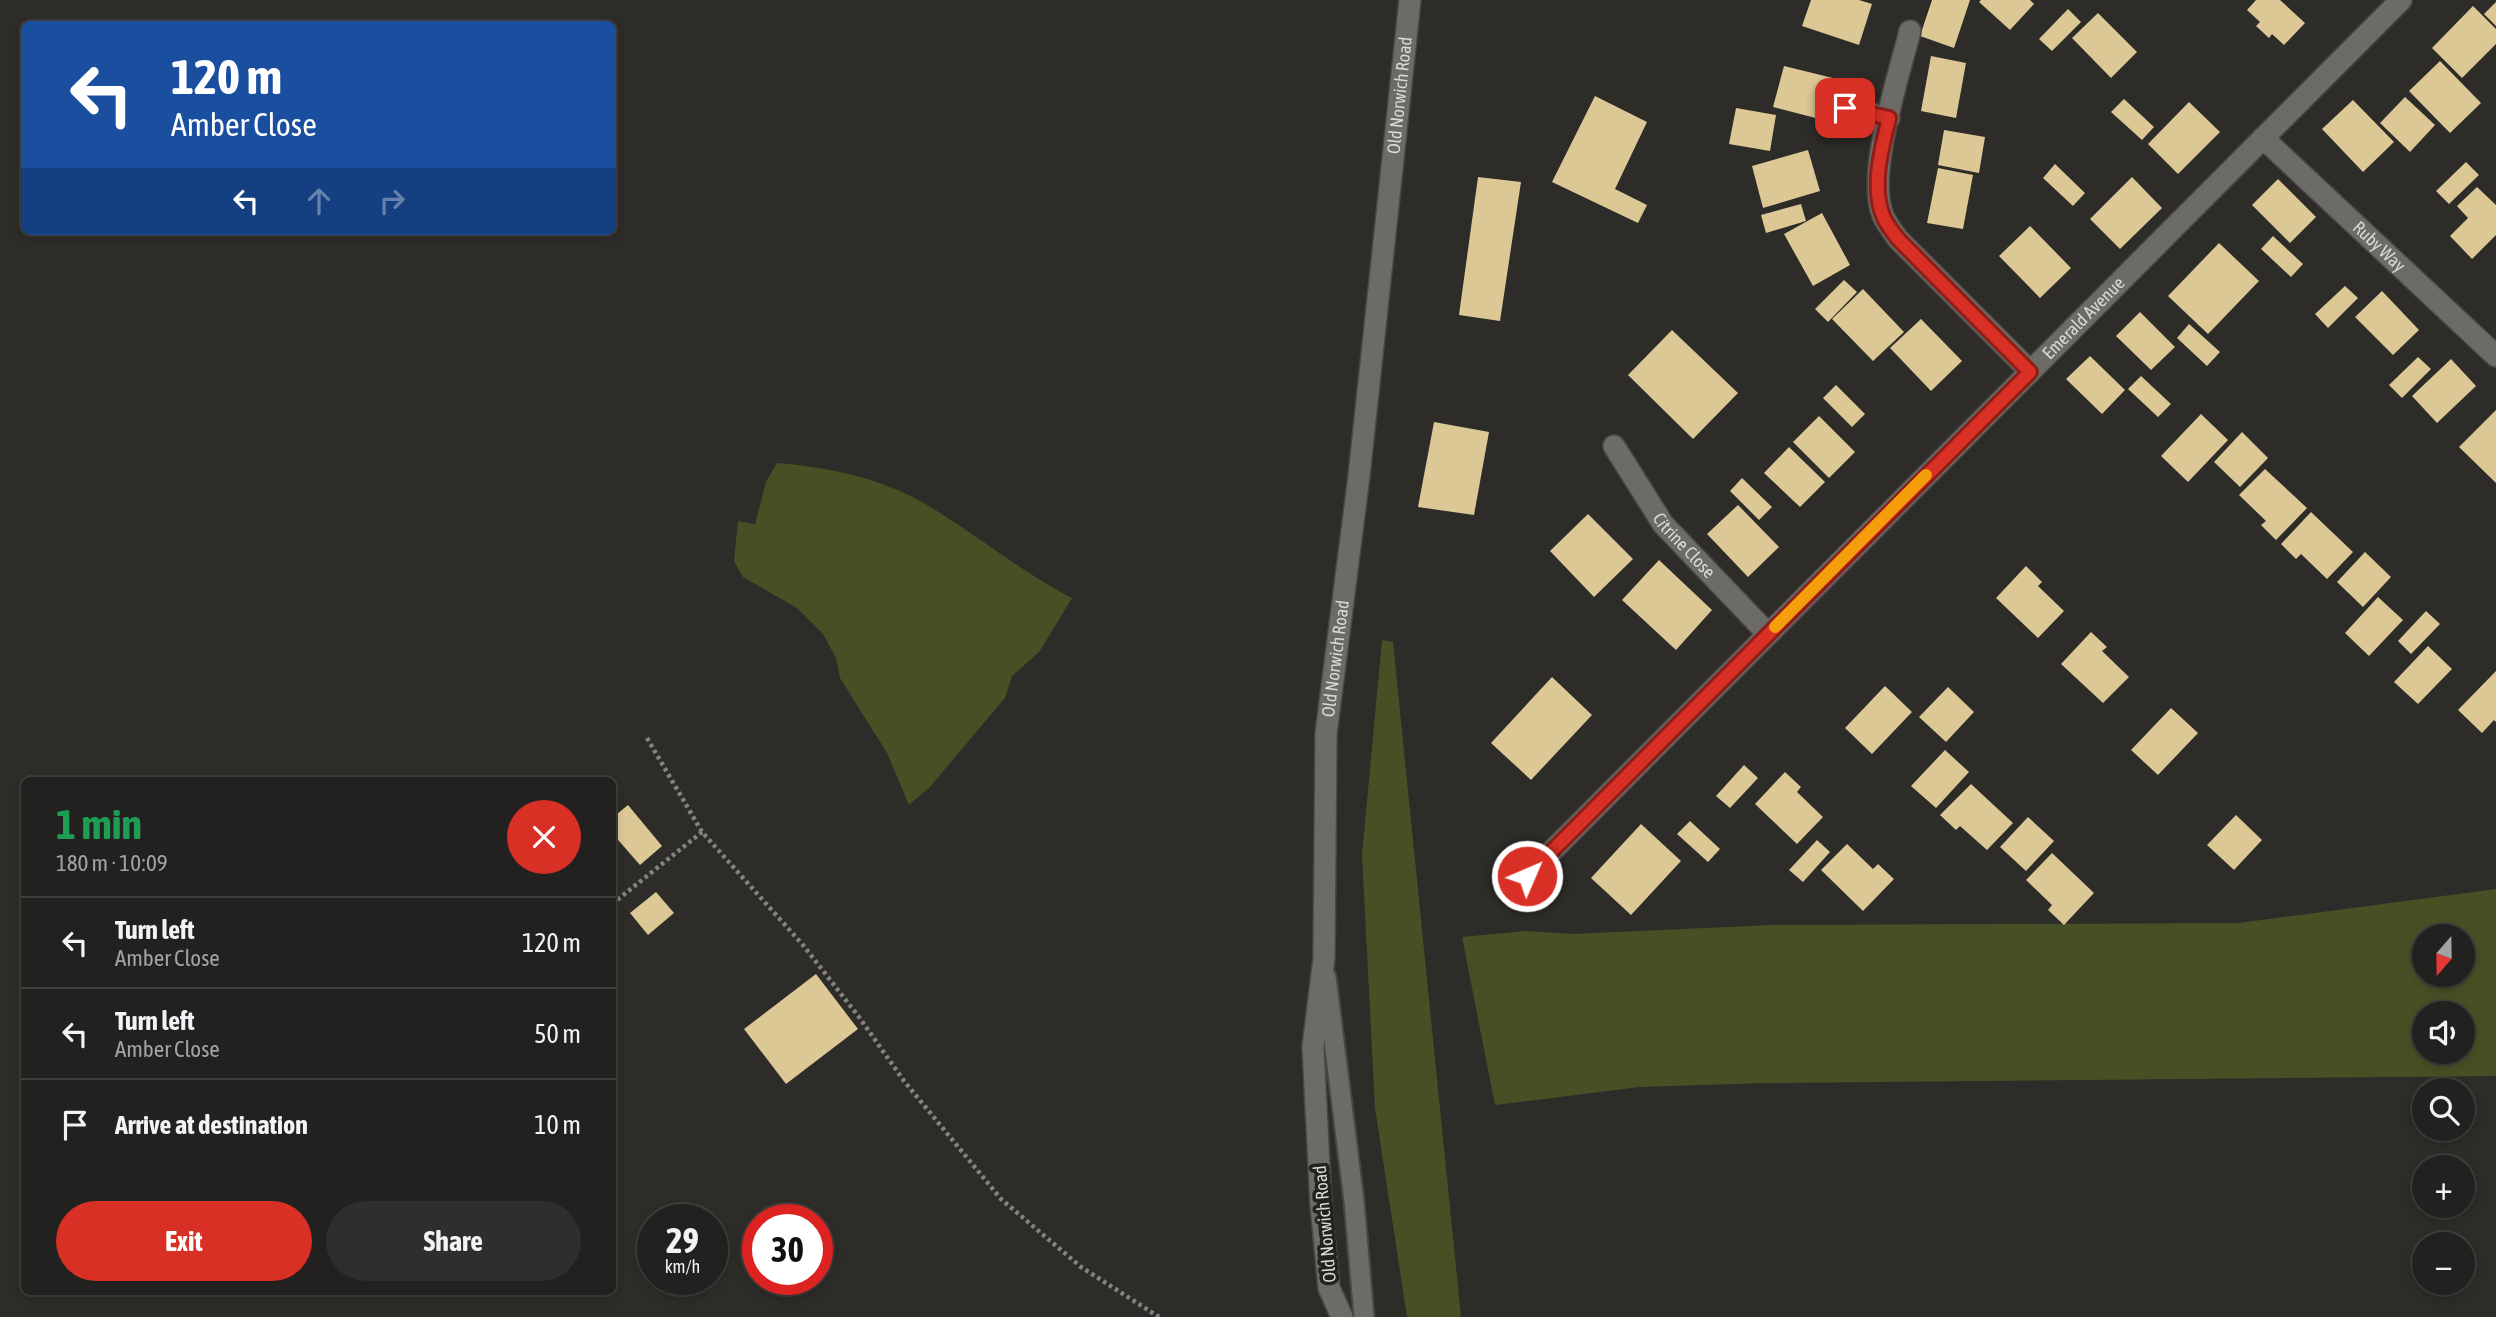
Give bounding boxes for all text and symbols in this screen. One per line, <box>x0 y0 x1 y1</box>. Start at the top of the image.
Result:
street label: Old Norwich Road <box>1383 36 1416 155</box>
text: 120 m <box>171 48 282 104</box>
icon: left <box>56 49 147 140</box>
pin <box>1815 78 1875 138</box>
icon: arrive <box>1826 89 1864 127</box>
text: Amber Close <box>171 106 317 143</box>
icon: left <box>227 182 265 220</box>
icon: ahead <box>300 182 338 220</box>
icon: right <box>373 182 411 220</box>
street label: Ruby Way <box>2349 217 2410 276</box>
street label: Emerald Avenue <box>2038 272 2129 363</box>
street label: Citrine Close <box>1649 509 1720 582</box>
street label: Old Norwich Road <box>1317 599 1353 718</box>
text: 1 min <box>56 800 142 848</box>
button: close <box>507 800 581 874</box>
position arrow <box>1490 839 1564 913</box>
text: 180 m · 10:09 <box>56 850 168 876</box>
text: Turn left <box>115 915 195 945</box>
icon: left <box>56 924 94 962</box>
north arrow <box>2412 924 2474 987</box>
map controls <box>2412 924 2475 1295</box>
text: 120 m <box>522 928 581 958</box>
text: Amber Close <box>115 945 220 971</box>
button: sound <box>2412 1001 2475 1064</box>
text: Turn left <box>115 1006 195 1036</box>
icon: left <box>56 1015 94 1053</box>
text: 50 m <box>534 1019 581 1049</box>
text: Amber Close <box>115 1036 220 1062</box>
button: search <box>2412 1078 2475 1141</box>
icon: arrive <box>56 1106 94 1144</box>
text: Arrive at destination <box>115 1110 308 1140</box>
text: 10 m <box>534 1110 581 1140</box>
button: + <box>2412 1155 2475 1218</box>
street label: Old Norwich Road <box>1309 1165 1340 1284</box>
button: Exit <box>56 1201 312 1281</box>
button: Share <box>326 1201 581 1281</box>
speed limit sign: 30 <box>742 1204 833 1295</box>
text: 29 <box>666 1220 699 1260</box>
button: − <box>2412 1232 2475 1295</box>
text: km/h <box>665 1256 700 1277</box>

